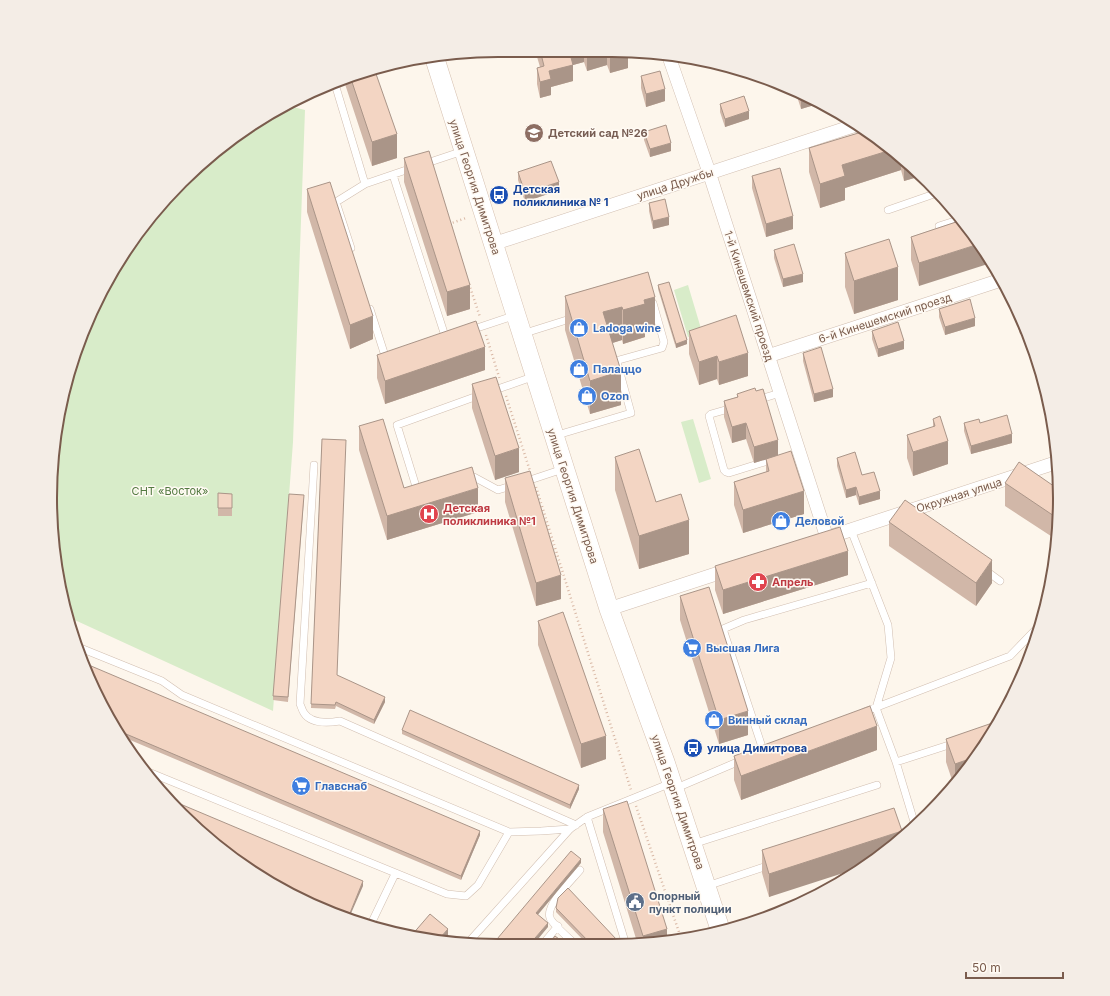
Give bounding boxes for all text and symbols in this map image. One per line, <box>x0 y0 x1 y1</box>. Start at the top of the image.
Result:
street label: улица Георгия Димитрова <box>446 117 504 257</box>
school or university icon: Детский сад №26 <box>523 122 545 144</box>
place label: Детский сад №26 <box>548 126 648 140</box>
street label: улица Дружбы <box>635 165 715 203</box>
place label: Детская поликлиника № 1 <box>513 182 609 209</box>
bus stop icon: Детская поликлиника № 1 <box>488 184 510 206</box>
street label: 1-й Кинешемский проезд <box>721 229 777 363</box>
street label: 6-й Кинешемский проезд <box>817 290 953 346</box>
shop icon: Ladoga wine <box>568 317 590 339</box>
place label: Ladoga wine <box>593 321 661 335</box>
shop icon: Палаццо <box>568 358 590 380</box>
place label: Палаццо <box>593 362 642 376</box>
shop icon: Ozon <box>576 385 598 407</box>
place label: Ozon <box>601 389 629 403</box>
street label: улица Георгия Димитрова <box>544 426 602 566</box>
street label: Окружная улица <box>914 475 1004 515</box>
park label: СНТ «Восток» <box>132 484 208 498</box>
place label: Детская поликлиника №1 <box>443 501 536 528</box>
hospital icon: Детская поликлиника №1 <box>418 503 440 525</box>
shop icon: Деловой <box>770 510 792 532</box>
place label: Деловой <box>795 514 845 528</box>
pharmacy icon: Апрель <box>747 571 769 593</box>
place label: Апрель <box>772 575 814 589</box>
supermarket icon: Высшая Лига <box>681 637 703 659</box>
place label: Высшая Лига <box>706 641 780 655</box>
shop icon: Винный склад <box>703 709 725 731</box>
place label: Винный склад <box>728 713 808 727</box>
street label: улица Георгия Димитрова <box>648 733 708 871</box>
bus stop icon: улица Димитрова <box>682 737 704 759</box>
place label: улица Димитрова <box>707 741 807 755</box>
supermarket icon: Главснаб <box>290 775 312 797</box>
place label: Главснаб <box>315 779 367 793</box>
place label: Опорный пункт полиции <box>649 889 732 916</box>
public building icon: Опорный пункт полиции <box>624 891 646 913</box>
scale bar <box>966 954 1063 980</box>
text: 50 m <box>972 960 1001 975</box>

